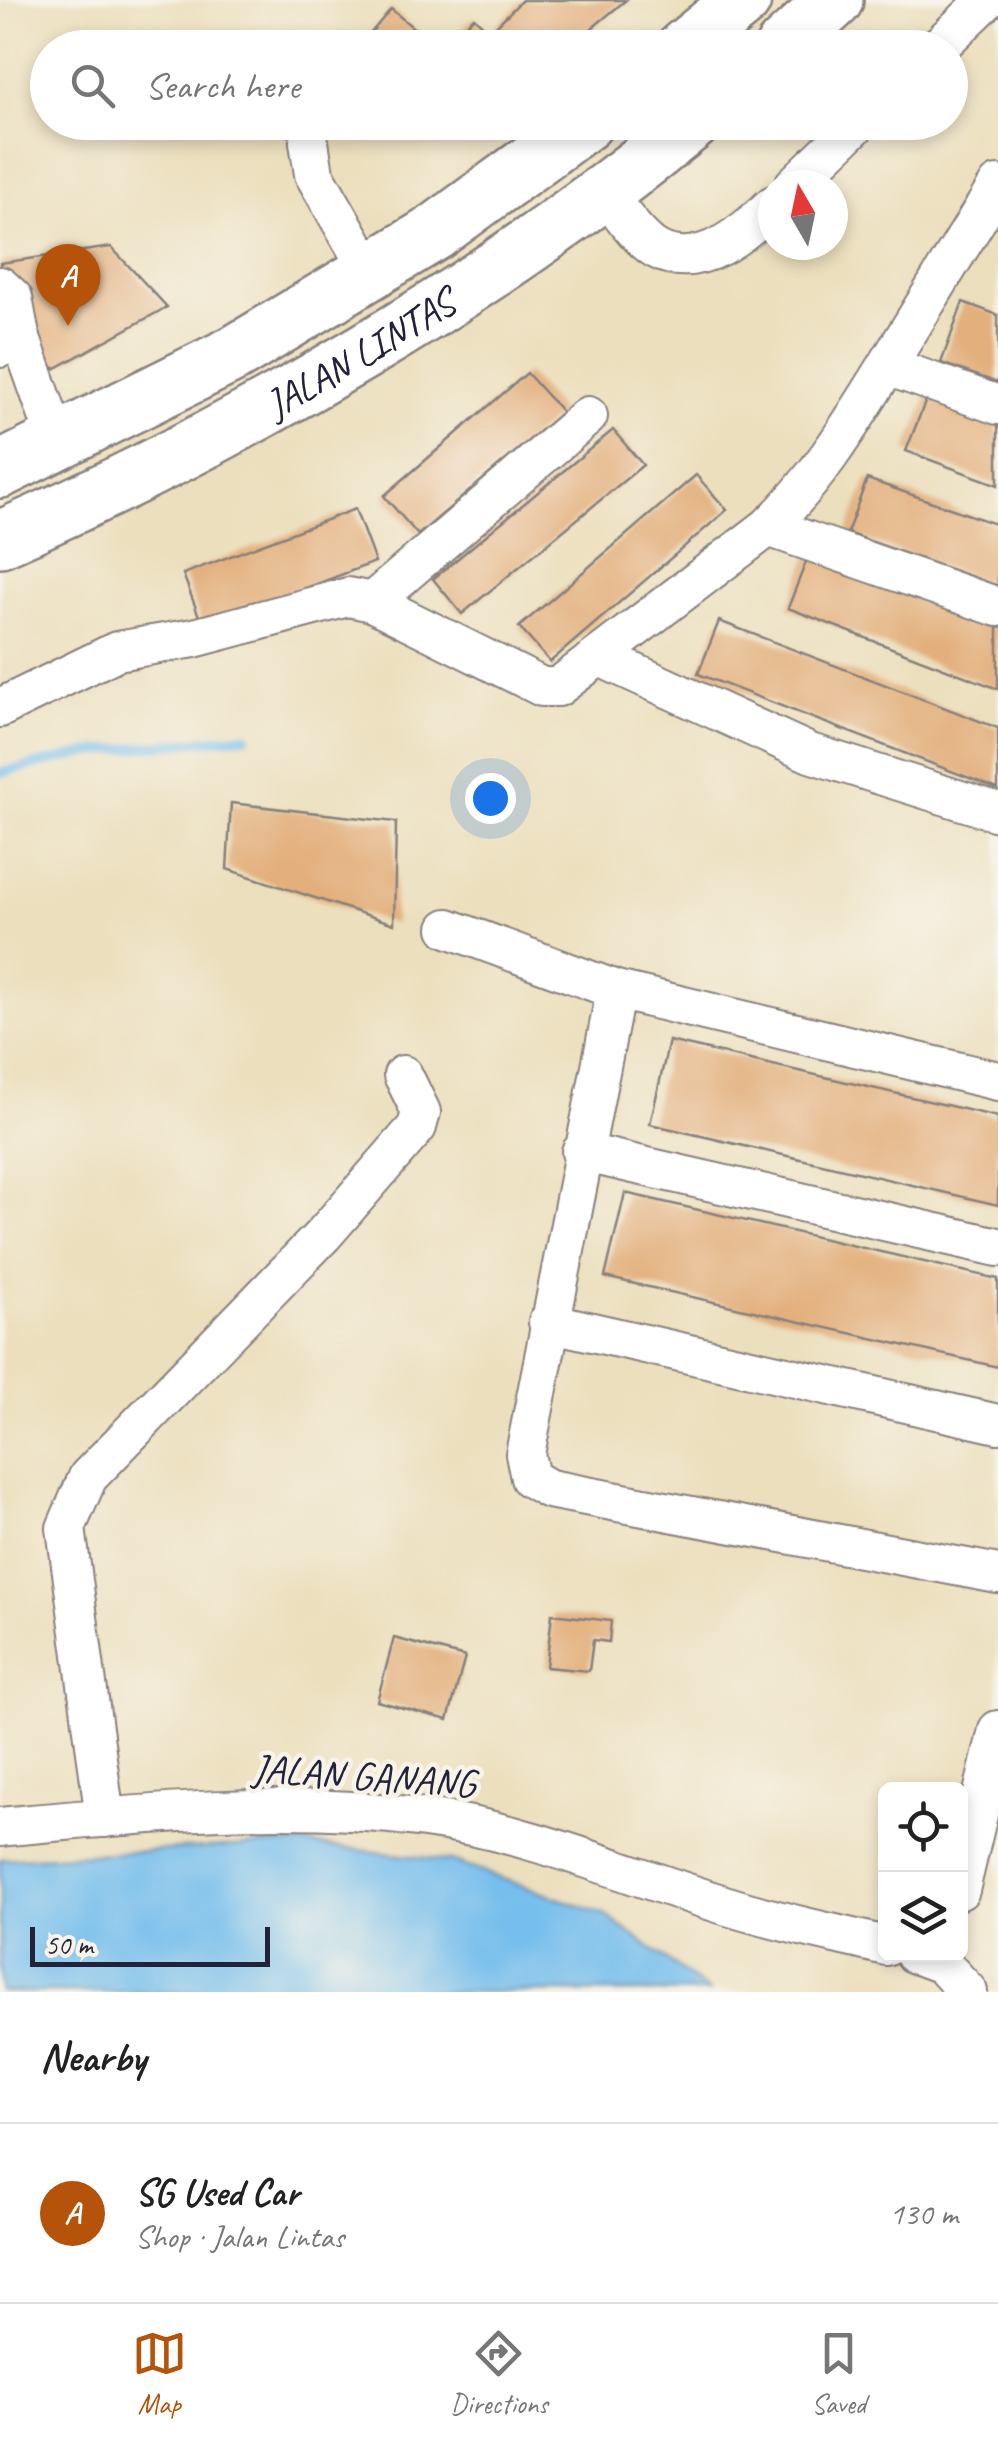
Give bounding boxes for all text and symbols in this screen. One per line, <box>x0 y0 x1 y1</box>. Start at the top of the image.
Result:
search box <box>30 30 968 140</box>
icon: search <box>65 58 120 113</box>
text: Search here <box>145 62 300 109</box>
north arrow <box>758 170 848 260</box>
pin: A <box>36 244 100 326</box>
street label: JALAN LINTAS <box>255 274 470 430</box>
your location <box>465 773 516 824</box>
street label: JALAN GANANG <box>249 1743 481 1809</box>
map controls <box>878 1782 968 1962</box>
button: locate <box>878 1782 968 1872</box>
button: layers <box>878 1872 968 1962</box>
scale bar <box>30 1922 270 1966</box>
text: 50 m <box>45 1927 93 1962</box>
text: Nearby <box>40 2031 146 2084</box>
text: SG Used Car <box>135 2169 299 2216</box>
text: A <box>64 2193 81 2234</box>
text: 130 m <box>889 2193 958 2234</box>
text: Shop · Jalan Lintas <box>135 2216 344 2257</box>
tab: Map <box>132 2326 187 2421</box>
tab: Directions <box>450 2326 548 2421</box>
tab: Saved <box>811 2326 866 2421</box>

